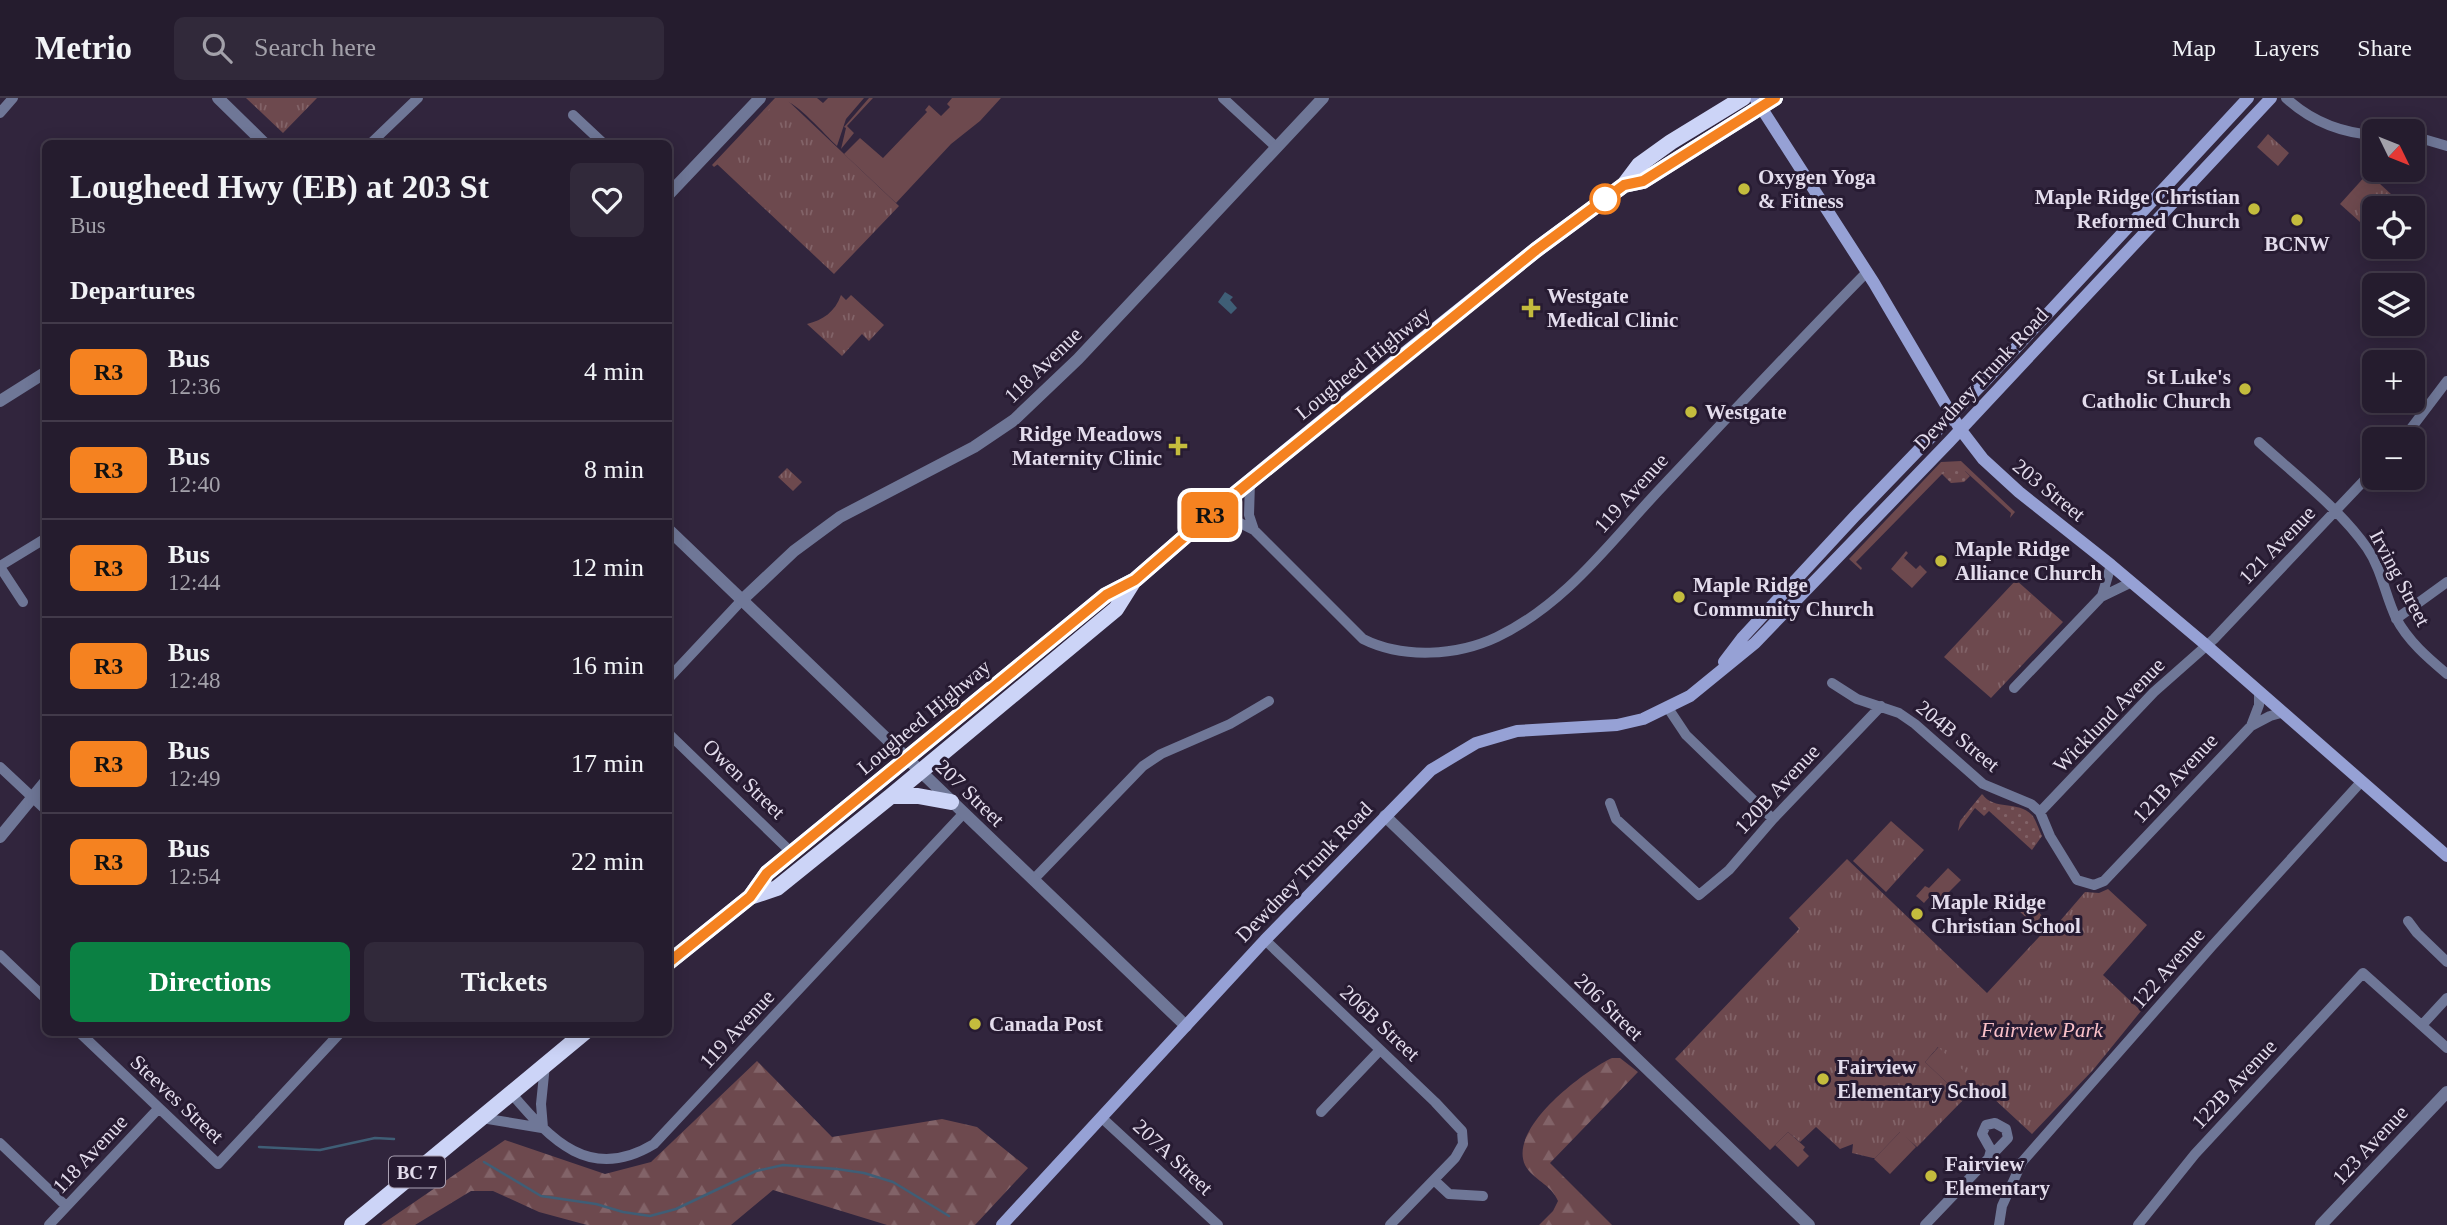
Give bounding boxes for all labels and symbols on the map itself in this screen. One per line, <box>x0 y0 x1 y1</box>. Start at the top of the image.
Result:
north arrow <box>2362 119 2426 182</box>
place label: Oxygen Yoga & Fitness <box>1758 165 1876 213</box>
marker: Oxygen Yoga & Fitness <box>1736 181 1752 197</box>
unlabelled marker <box>1590 184 1620 214</box>
place label: Maple Ridge Christian Reformed Church <box>2035 185 2240 233</box>
marker: Maple Ridge Christian Reformed Church <box>2246 201 2262 217</box>
marker: BCNW <box>2289 212 2305 228</box>
place label: BCNW <box>2264 232 2330 256</box>
place label: Westgate Medical Clinic <box>1547 284 1678 332</box>
marker: Westgate Medical Clinic <box>1521 298 1541 318</box>
street label: Lougheed Highway <box>1291 301 1436 425</box>
street label: Dewdney Trunk Road <box>1909 303 2053 455</box>
street label: 118 Avenue <box>999 322 1087 408</box>
place label: St Luke's Catholic Church <box>2081 365 2231 413</box>
marker: St Luke's Catholic Church <box>2237 381 2253 397</box>
place label: Westgate <box>1705 400 1787 424</box>
marker: Westgate <box>1683 404 1699 420</box>
place label: Ridge Meadows Maternity Clinic <box>1012 422 1162 470</box>
marker: Ridge Meadows Maternity Clinic <box>1168 436 1188 456</box>
street label: 119 Avenue <box>1589 448 1673 538</box>
street label: 203 Street <box>2008 454 2090 526</box>
line badge: R3 <box>1178 492 1242 538</box>
street label: 121 Avenue <box>2234 501 2320 589</box>
street label: Irving Street <box>2365 526 2435 630</box>
place label: Maple Ridge Alliance Church <box>1955 537 2103 585</box>
marker: Maple Ridge Alliance Church <box>1933 553 1949 569</box>
place label: Maple Ridge Community Church <box>1693 573 1874 621</box>
marker: Maple Ridge Community Church <box>1671 589 1687 605</box>
street label: Wicklund Avenue <box>2048 653 2170 777</box>
street label: Lougheed Highway <box>853 654 996 780</box>
street label: 204B Street <box>1912 695 2004 777</box>
street label: 121B Avenue <box>2128 728 2222 828</box>
street label: Owen Street <box>698 734 790 824</box>
street label: 120B Avenue <box>1730 739 1824 839</box>
street label: 207 Street <box>931 755 1009 832</box>
street label: Dewdney Trunk Road <box>1231 797 1377 947</box>
place label: Maple Ridge Christian School <box>1931 890 2081 938</box>
marker: Maple Ridge Christian School <box>1909 906 1925 922</box>
street label: 122 Avenue <box>2126 923 2210 1013</box>
street label: 206 Street <box>1570 969 1648 1046</box>
street label: 206B Street <box>1335 980 1425 1066</box>
street label: 119 Avenue <box>695 985 779 1073</box>
place label: Canada Post <box>989 1012 1103 1036</box>
marker: Canada Post <box>967 1016 983 1032</box>
park label: Fairview Park <box>1980 1018 2104 1042</box>
street label: 122B Avenue <box>2187 1034 2281 1134</box>
street label: Steeves Street <box>126 1050 229 1148</box>
place label: Fairview Elementary School <box>1837 1055 2007 1103</box>
marker: Fairview Elementary School <box>1815 1071 1831 1087</box>
street label: 123 Avenue <box>2327 1100 2413 1190</box>
street label: 118 Avenue <box>48 1110 132 1198</box>
street label: 207A Street <box>1128 1114 1218 1200</box>
place label: Fairview Elementary <box>1945 1152 2050 1200</box>
road number: BC 7 <box>389 1156 445 1188</box>
marker: Fairview Elementary <box>1923 1168 1939 1184</box>

